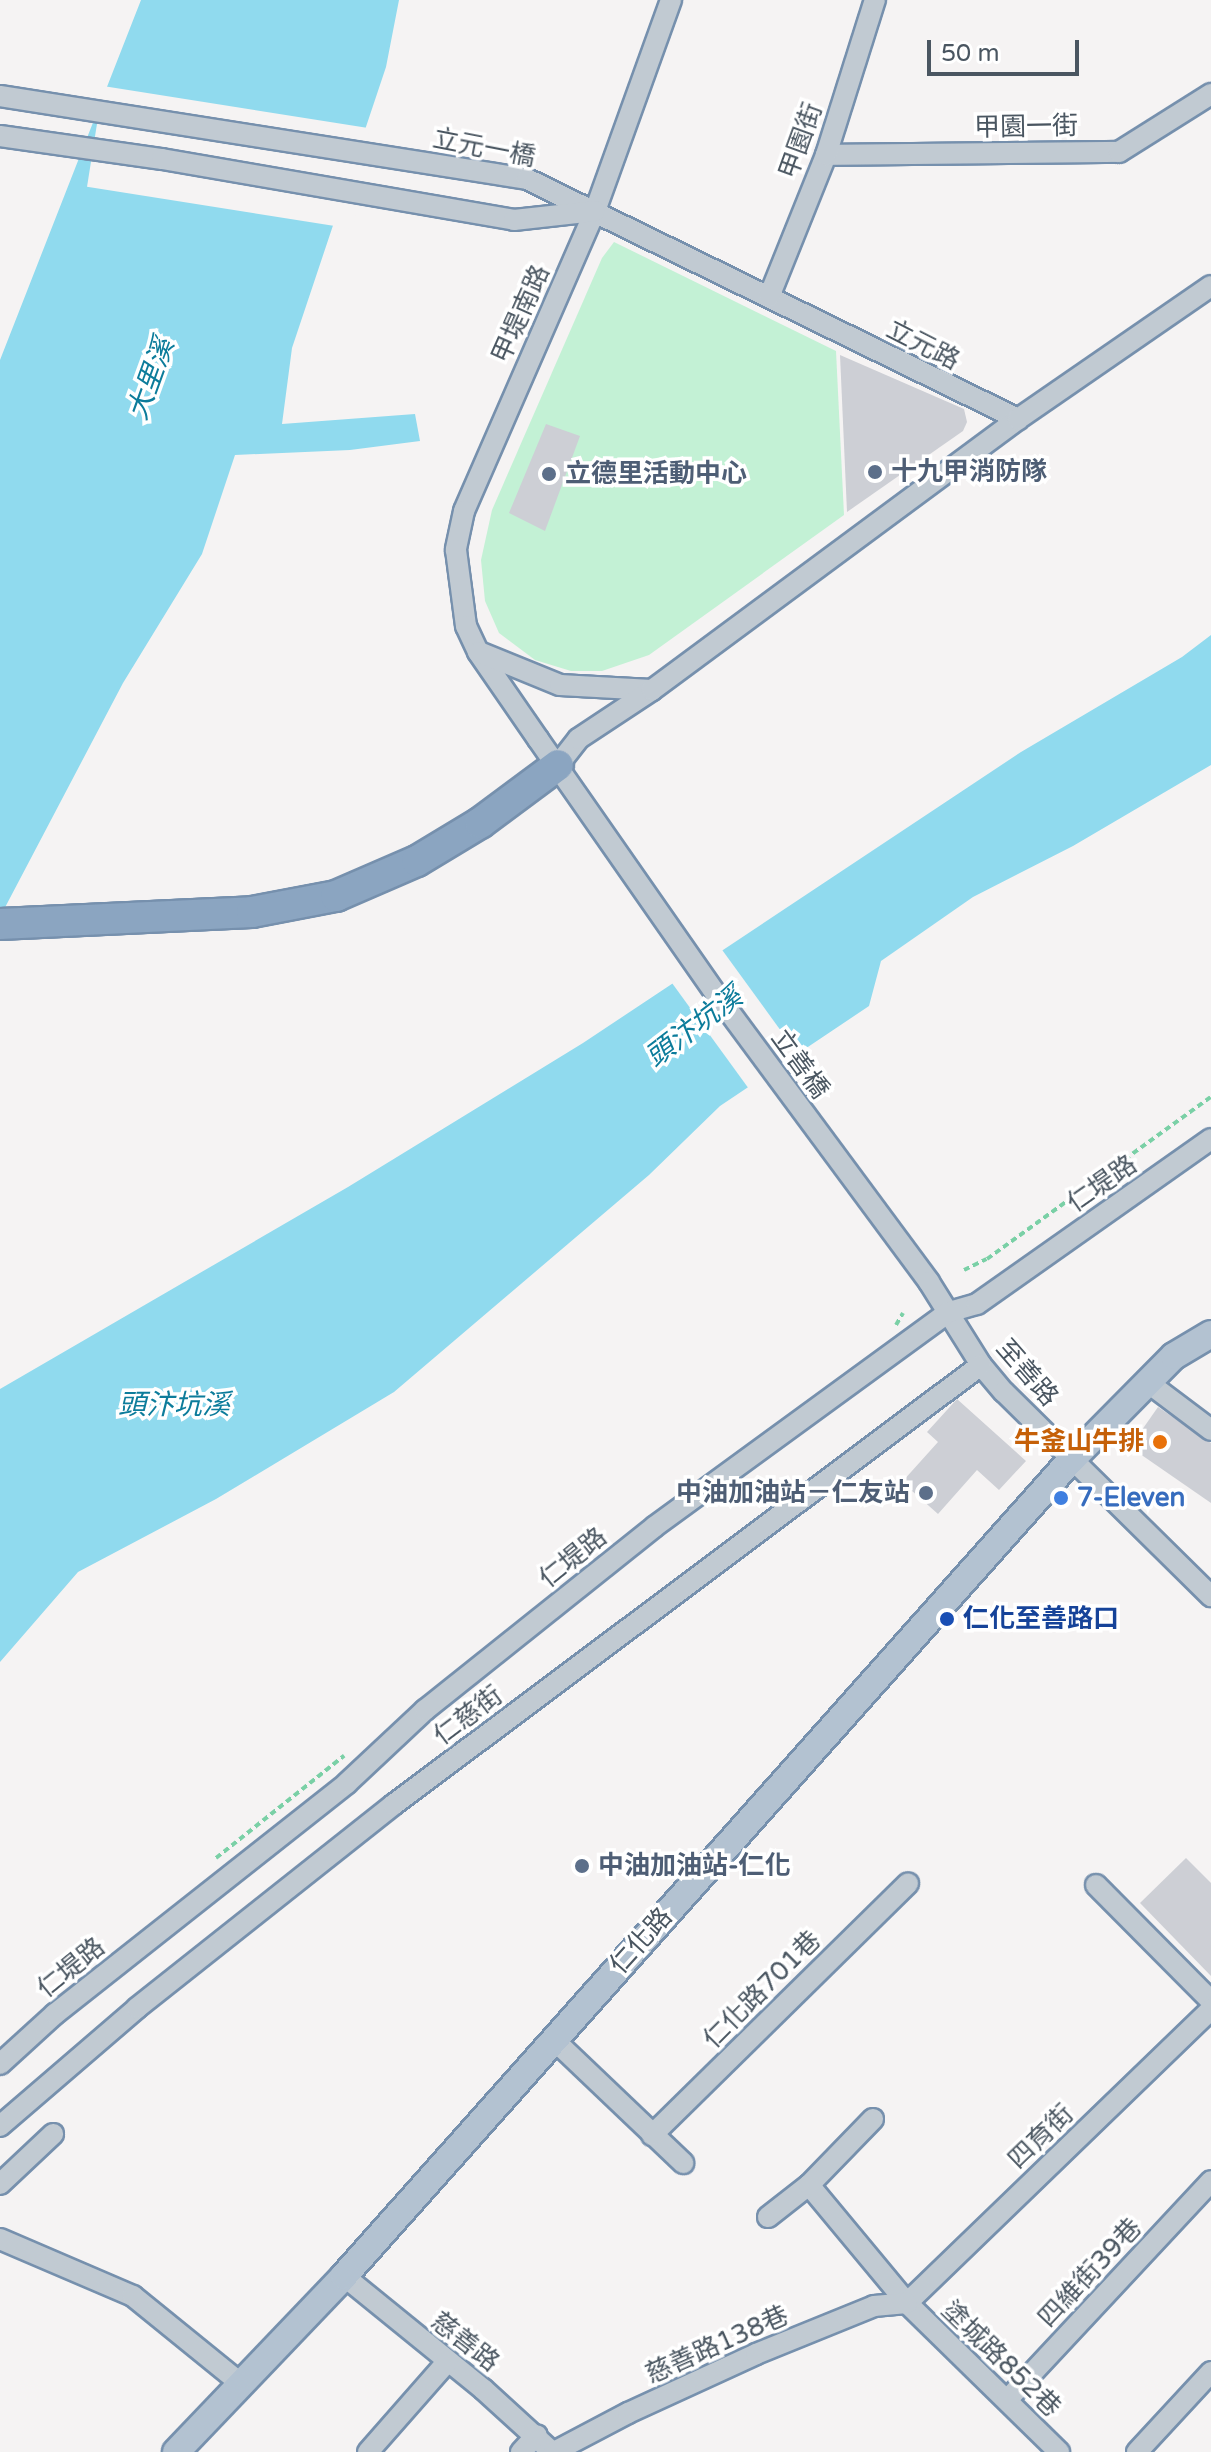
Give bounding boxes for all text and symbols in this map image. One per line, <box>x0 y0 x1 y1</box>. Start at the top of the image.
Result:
scale bar <box>931 24 1083 74</box>
text: 50 m <box>941 39 999 68</box>
street label: 甲園街 <box>773 99 829 183</box>
street label: 甲園一街 <box>974 110 1078 144</box>
street label: 立元一橋 <box>430 123 538 173</box>
street label: 甲堤南路 <box>486 260 556 368</box>
street label: 立元路 <box>881 313 965 377</box>
water label: 大里溪 <box>121 334 181 424</box>
place label: 十九甲消防隊 <box>891 456 1047 488</box>
place label: 立德里活動中心 <box>565 458 747 490</box>
marker: 十九甲消防隊 <box>866 463 884 481</box>
marker: 立德里活動中心 <box>540 465 558 483</box>
water label: 頭汴坑溪 <box>639 980 749 1074</box>
street label: 立善橋 <box>764 1023 836 1105</box>
street label: 仁堤路 <box>1061 1149 1143 1219</box>
street label: 至善路 <box>990 1333 1064 1413</box>
water label: 頭汴坑溪 <box>118 1388 230 1422</box>
place label: 牛釜山牛排 <box>1014 1426 1144 1458</box>
marker: 牛釜山牛排 <box>1151 1433 1169 1451</box>
place label: 中油加油站－仁友站 <box>676 1477 910 1509</box>
place label: 7-Eleven <box>1077 1482 1185 1514</box>
marker: 中油加油站－仁友站 <box>917 1484 935 1502</box>
marker: 7-Eleven <box>1052 1489 1070 1507</box>
street label: 仁堤路 <box>533 1521 613 1595</box>
place label: 仁化至善路口 <box>963 1603 1119 1635</box>
marker: 仁化至善路口 <box>938 1610 956 1628</box>
street label: 仁慈街 <box>427 1680 509 1752</box>
place label: 中油加油站-仁化 <box>598 1850 791 1882</box>
marker: 中油加油站-仁化 <box>573 1857 591 1875</box>
street label: 仁化路 <box>603 1902 679 1980</box>
street label: 仁化路701巷 <box>697 1925 827 2055</box>
street label: 仁堤路 <box>31 1931 111 2005</box>
street label: 四育街 <box>1002 2099 1080 2175</box>
street label: 四維街39巷 <box>1032 2212 1148 2334</box>
street label: 塗城路852巷 <box>935 2295 1067 2423</box>
street label: 慈善路138巷 <box>641 2300 793 2390</box>
street label: 慈善路 <box>425 2306 505 2378</box>

